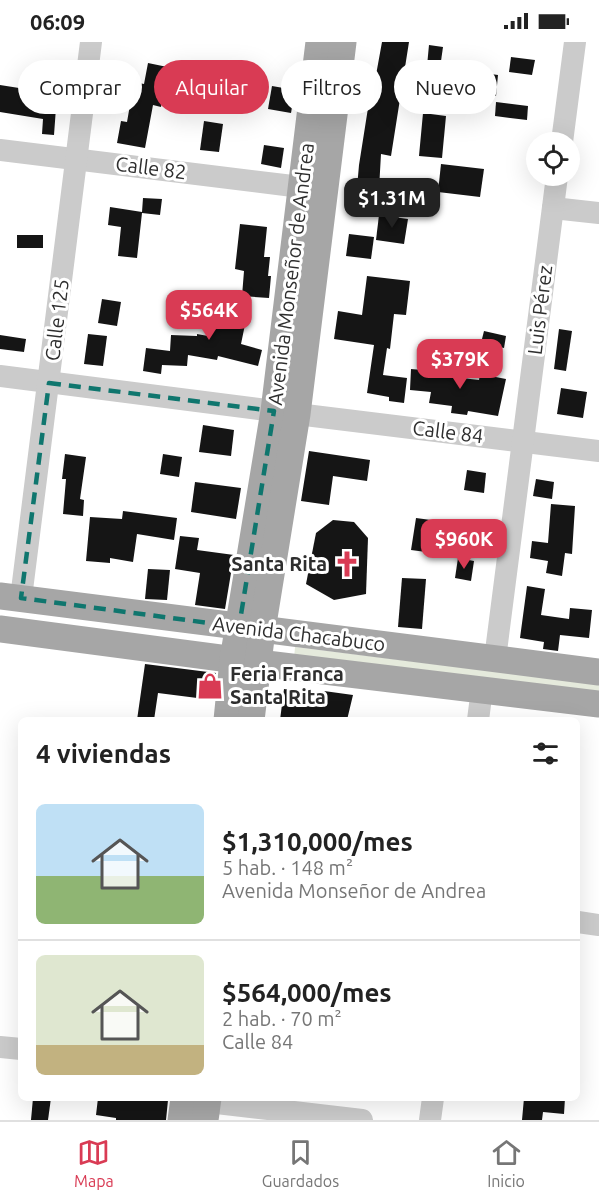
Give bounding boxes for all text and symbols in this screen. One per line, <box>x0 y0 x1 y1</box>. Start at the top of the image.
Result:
text: 06:09 <box>30 9 85 34</box>
chip: Comprar <box>18 60 142 114</box>
chip: Alquilar <box>154 60 269 114</box>
chip: Filtros <box>281 60 382 114</box>
chip: Nuevo <box>394 60 497 114</box>
map controls <box>526 132 580 186</box>
button: locate <box>526 132 580 186</box>
street label: Avenida Monseñor de Andrea <box>263 141 318 406</box>
street label: Calle 82 <box>114 152 188 183</box>
pin: $1.31M <box>343 178 441 229</box>
text: $1.31M <box>358 186 426 209</box>
street label: Luis Pérez <box>523 264 556 356</box>
street label: Calle 125 <box>40 278 73 362</box>
pin: $564K <box>167 290 251 341</box>
text: $564K <box>180 298 238 321</box>
pin: $379K <box>418 339 502 390</box>
text: $379K <box>431 347 489 370</box>
street label: Calle 84 <box>411 416 485 447</box>
pin: $960K <box>422 519 506 570</box>
text: $960K <box>435 527 493 550</box>
church icon: Santa Rita <box>332 549 362 579</box>
place label: Santa Rita <box>231 552 327 575</box>
street label: Avenida Chacabuco <box>211 611 387 656</box>
place label: Feria Franca Santa Rita <box>230 662 344 708</box>
shop icon: Feria Franca Santa Rita <box>195 671 225 701</box>
icon: filters <box>529 737 562 770</box>
text: 4 viviendas <box>36 739 171 768</box>
text: $1,310,000/mes <box>222 827 413 856</box>
icon: home <box>84 828 156 900</box>
text: 5 hab. · 148 m² <box>222 856 353 879</box>
text: Avenida Monseñor de Andrea <box>222 879 486 902</box>
text: $564,000/mes <box>222 978 392 1007</box>
icon: home <box>84 979 156 1051</box>
text: 2 hab. · 70 m² <box>222 1007 342 1030</box>
text: Calle 84 <box>222 1030 293 1053</box>
tab: Mapa <box>74 1136 114 1190</box>
tab: Guardados <box>262 1136 339 1190</box>
tab: Inicio <box>487 1136 525 1190</box>

